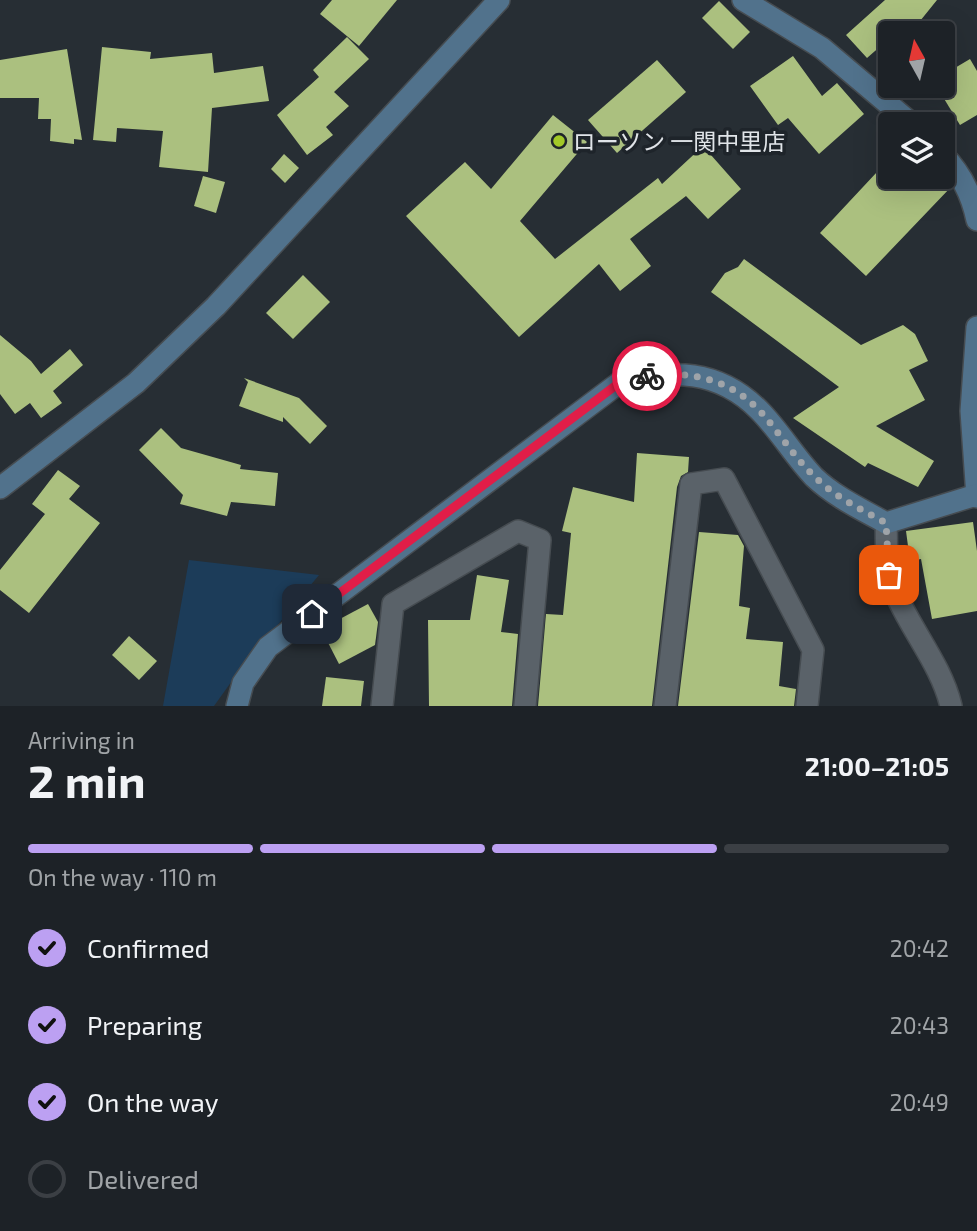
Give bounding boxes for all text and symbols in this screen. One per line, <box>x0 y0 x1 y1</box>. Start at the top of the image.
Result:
north arrow <box>878 21 956 98</box>
map controls <box>878 21 955 189</box>
button: layers <box>878 112 955 189</box>
place label: ローソン 一関中里店 <box>573 127 785 155</box>
marker: ローソン 一関中里店 <box>551 133 567 149</box>
courier <box>612 341 682 411</box>
icon: bike <box>628 357 666 395</box>
pin <box>859 545 919 605</box>
icon: bag <box>870 556 908 594</box>
pin <box>282 584 342 644</box>
icon: home <box>293 595 331 633</box>
text: Arriving in <box>28 726 135 754</box>
text: 21:00–21:05 <box>805 750 949 781</box>
text: 2 min <box>28 752 146 807</box>
text: On the way · 110 m <box>28 863 217 891</box>
icon: check <box>28 929 66 967</box>
text: Confirmed <box>87 932 210 963</box>
text: 20:42 <box>890 934 949 962</box>
icon: check <box>28 1006 66 1044</box>
text: Preparing <box>87 1009 202 1040</box>
text: 20:43 <box>890 1011 949 1039</box>
icon: check <box>28 1083 66 1121</box>
text: On the way <box>87 1086 218 1117</box>
text: 20:49 <box>889 1088 949 1116</box>
text: Delivered <box>87 1163 199 1194</box>

